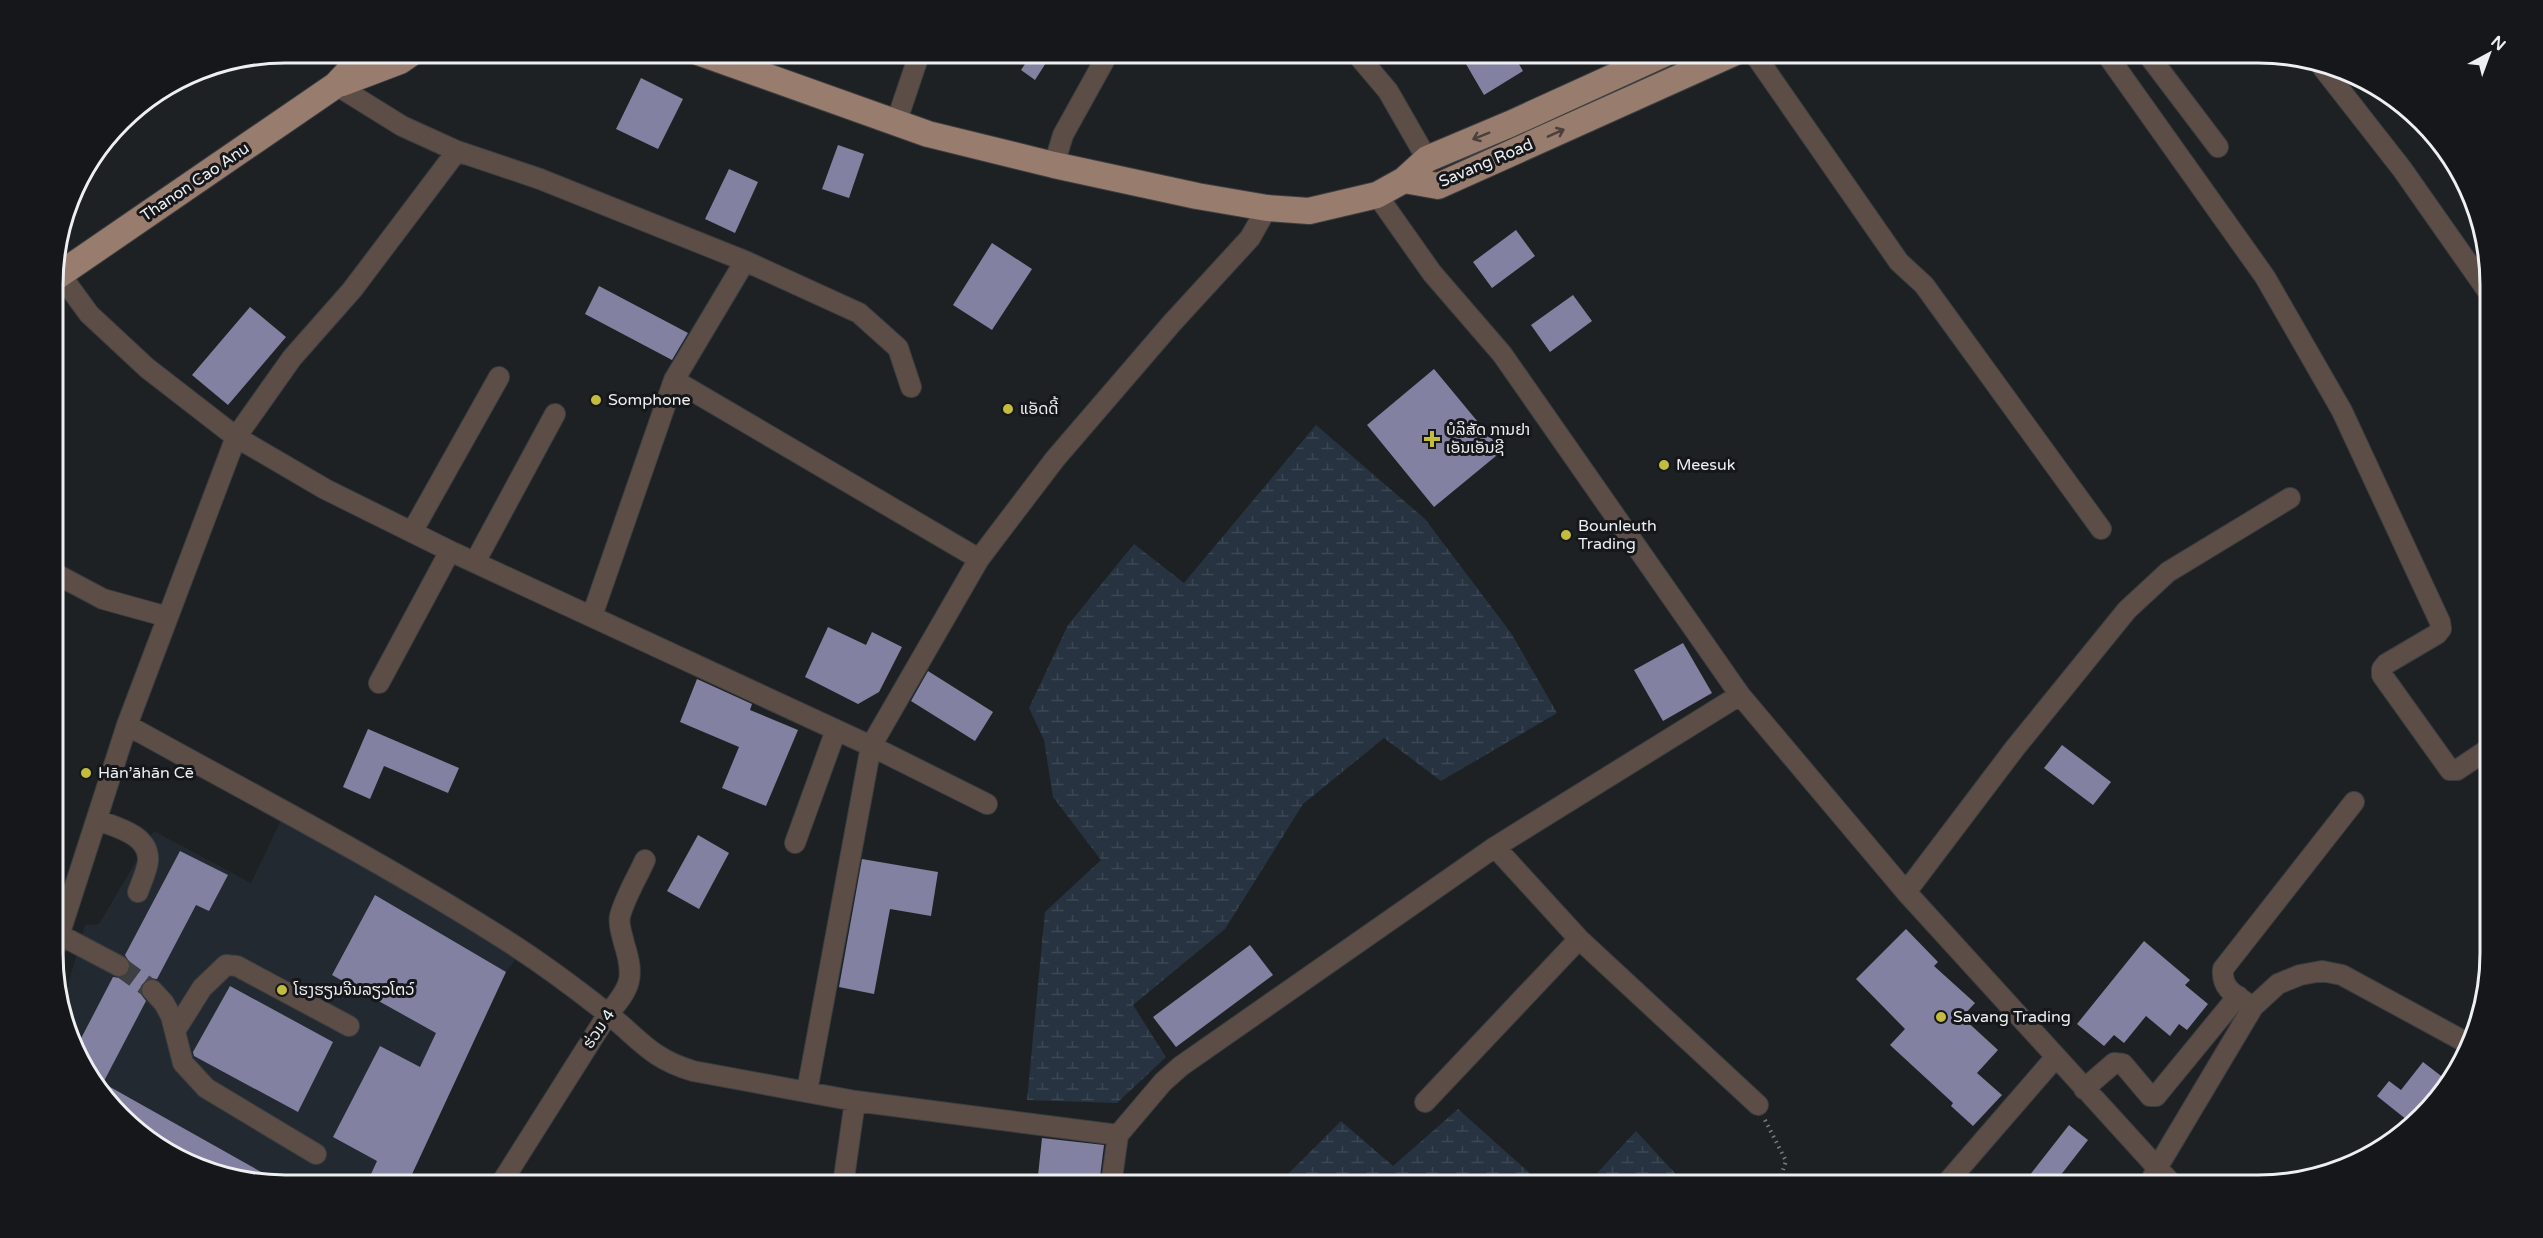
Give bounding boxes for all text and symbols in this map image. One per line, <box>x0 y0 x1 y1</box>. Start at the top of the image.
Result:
north arrow <box>2459 24 2519 84</box>
text: N <box>2487 32 2510 55</box>
one-way arrow <box>1546 127 1565 138</box>
one-way arrow <box>1472 131 1490 142</box>
street label: Savang Road <box>1436 134 1536 192</box>
street label: Thanon Cao Anu <box>137 138 253 226</box>
place label: Somphone <box>608 390 691 410</box>
marker: Somphone <box>589 393 603 407</box>
place label: ແອັດດີ້ <box>1020 396 1059 419</box>
marker: ແອັດດີ້ <box>1001 402 1015 416</box>
place label: ບໍລິສັດ ການຢາ ເອັນເອັນຊີ <box>1446 420 1530 458</box>
marker: ບໍລິສັດ ການຢາ ເອັນເອັນຊີ <box>1423 430 1441 448</box>
place label: Meesuk <box>1676 455 1736 475</box>
marker: Meesuk <box>1657 458 1671 472</box>
place label: Bounleuth Trading <box>1578 516 1657 554</box>
marker: Bounleuth Trading <box>1559 528 1573 542</box>
place label: Hān’āhān Cē <box>98 763 194 783</box>
marker: Hān’āhān Cē <box>79 766 93 780</box>
place label: ໂຮງຮຽນຈີນລຽວໂຕວ໌ <box>293 980 415 1000</box>
marker: ໂຮງຮຽນຈີນລຽວໂຕວ໌ <box>275 983 289 997</box>
street label: ຮ່ວມ 4 <box>579 1005 619 1053</box>
place label: Savang Trading <box>1953 1007 2071 1027</box>
marker: Savang Trading <box>1934 1010 1948 1024</box>

